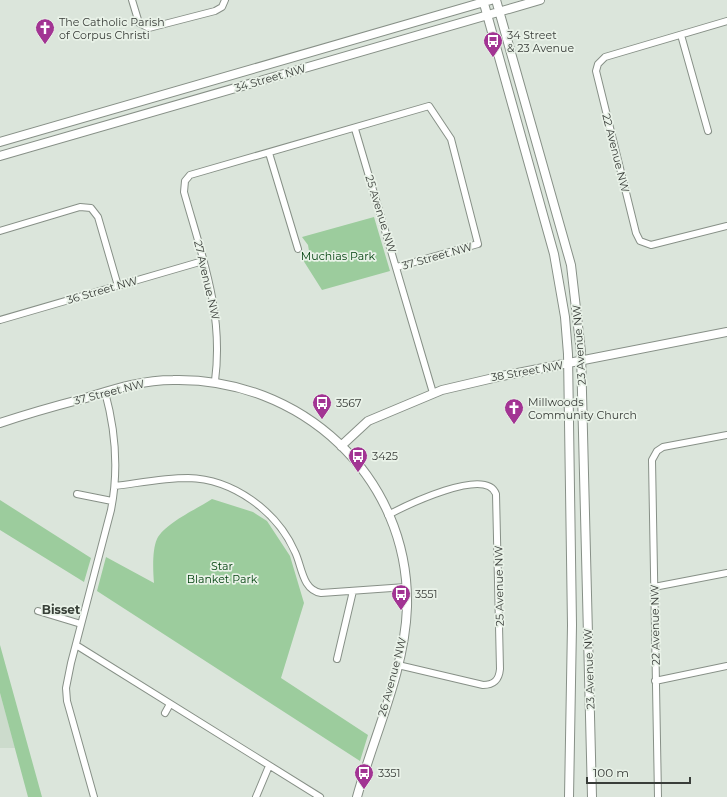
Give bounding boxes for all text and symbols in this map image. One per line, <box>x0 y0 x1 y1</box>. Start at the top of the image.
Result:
place label: The Catholic Parish of Corpus Christi <box>59 15 165 42</box>
church icon: The Catholic Parish of Corpus Christi <box>34 17 56 45</box>
place label: 34 Street & 23 Avenue <box>507 28 574 55</box>
bus stop icon: 34 Street & 23 Avenue <box>482 30 504 58</box>
street label: 34 Street NW <box>233 61 307 95</box>
street label: 22 Avenue NW <box>599 112 633 194</box>
street label: 25 Avenue NW <box>363 173 399 255</box>
street label: 27 Avenue NW <box>191 239 223 321</box>
street label: 37 Street NW <box>400 239 474 273</box>
park label: Muchias Park <box>301 249 376 263</box>
street label: 36 Street NW <box>65 273 139 307</box>
street label: 23 Avenue NW <box>569 304 589 386</box>
street label: 38 Street NW <box>490 358 564 384</box>
street label: 37 Street NW <box>72 376 146 408</box>
bus stop icon: 3567 <box>311 392 333 420</box>
place label: Millwoods Community Church <box>528 395 637 422</box>
place label: 3567 <box>336 396 361 410</box>
church icon: Millwoods Community Church <box>503 397 525 425</box>
bus stop icon: 3425 <box>347 445 369 473</box>
place label: 3425 <box>372 449 398 463</box>
street label: 25 Avenue NW <box>491 546 507 626</box>
park label: Star Blanket Park <box>187 559 258 586</box>
bus stop icon: 3551 <box>390 583 412 611</box>
street label: 22 Avenue NW <box>647 584 663 666</box>
place label: 3551 <box>415 587 437 601</box>
district label: Bisset <box>42 602 81 617</box>
street label: 23 Avenue NW <box>581 628 597 710</box>
street label: 26 Avenue NW <box>375 636 409 718</box>
scale bar <box>587 759 690 785</box>
bus stop icon: 3351 <box>353 762 375 790</box>
text: 100 m <box>593 765 629 780</box>
place label: 3351 <box>378 766 400 780</box>

